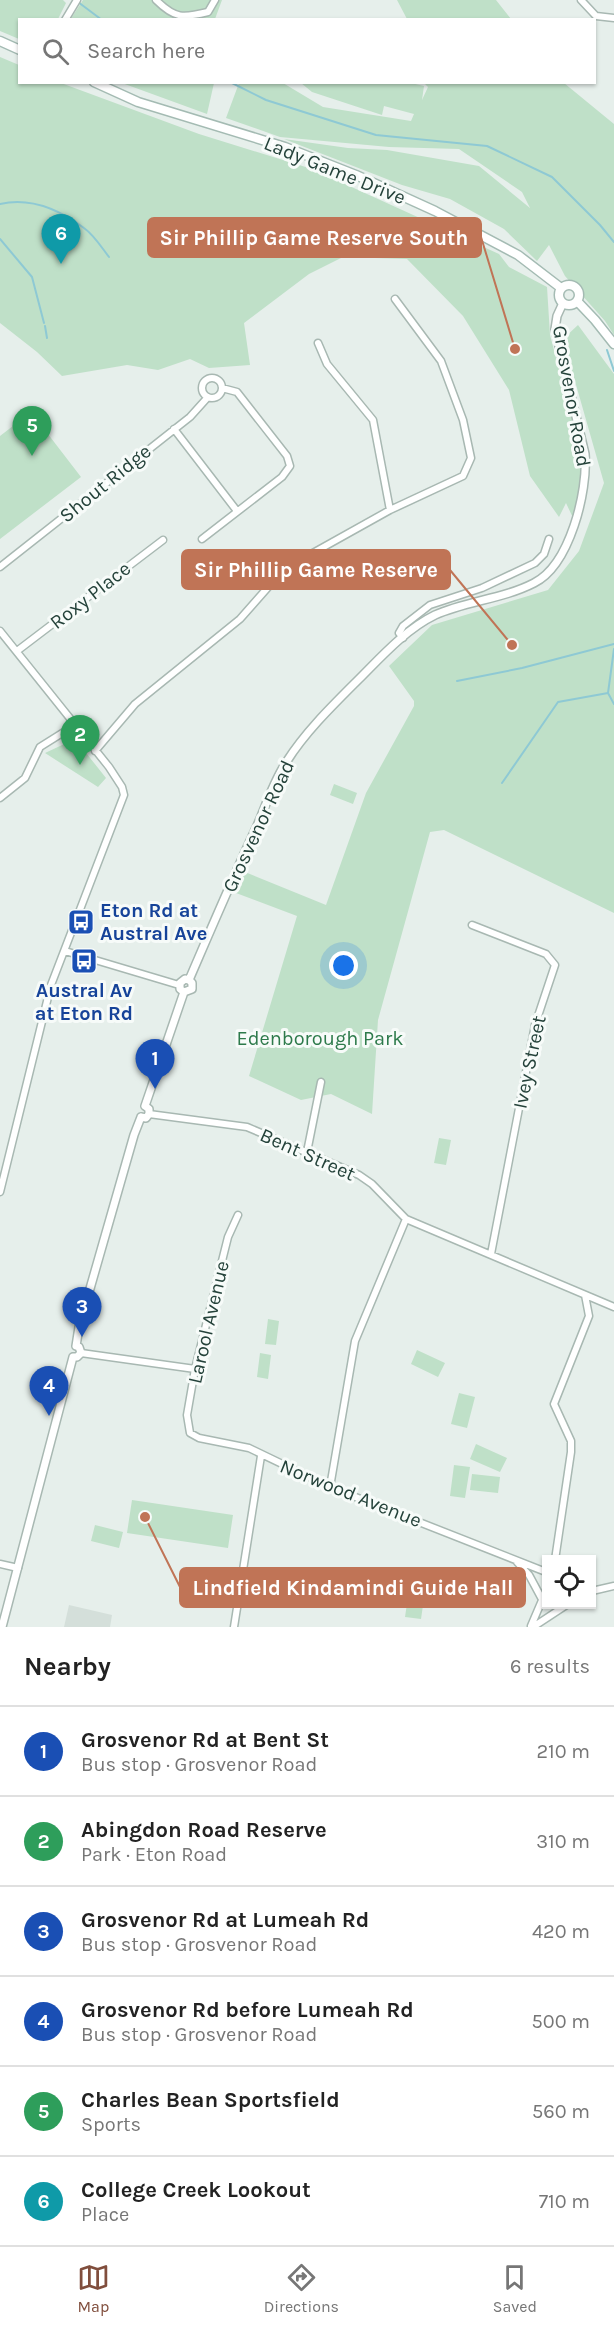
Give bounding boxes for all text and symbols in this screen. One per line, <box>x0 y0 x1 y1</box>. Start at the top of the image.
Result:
search box <box>18 18 596 84</box>
icon: search <box>39 35 72 68</box>
text: Search here <box>87 38 205 64</box>
street label: Lady Game Drive <box>261 132 409 209</box>
pin: 6 <box>42 214 80 264</box>
callout: Sir Phillip Game Reserve South <box>148 218 481 257</box>
text: Sir Phillip Game Reserve South <box>160 226 468 250</box>
street label: Grosvenor Road <box>548 324 595 468</box>
pin: 5 <box>12 406 51 456</box>
street label: Shout Ridge <box>55 439 156 527</box>
callout: Sir Phillip Game Reserve <box>182 550 450 589</box>
street label: Roxy Place <box>46 557 135 634</box>
text: Sir Phillip Game Reserve <box>194 558 438 582</box>
pin: 2 <box>60 716 100 765</box>
street label: Grosvenor Road <box>218 757 299 896</box>
place label: Eton Rd at Austral Ave <box>100 899 207 945</box>
bus stop icon: Eton Rd at Austral Ave <box>66 907 96 937</box>
bus stop icon: Austral Av at Eton Rd <box>69 946 99 976</box>
your location <box>329 951 358 980</box>
place label: Austral Av at Eton Rd <box>35 979 133 1025</box>
street label: Ivey Street <box>508 1013 551 1111</box>
park label: Edenborough Park <box>236 1027 404 1050</box>
pin: 1 <box>136 1040 174 1089</box>
street label: Bent Street <box>257 1123 359 1186</box>
street label: Larool Avenue <box>183 1258 234 1386</box>
pin: 3 <box>62 1288 101 1337</box>
pin: 4 <box>29 1366 68 1416</box>
street label: Norwood Avenue <box>277 1455 425 1532</box>
map controls <box>542 1555 596 1609</box>
button: locate <box>542 1555 596 1609</box>
callout: Lindfield Kindamindi Guide Hall <box>180 1568 525 1607</box>
text: Lindfield Kindamindi Guide Hall <box>193 1576 513 1600</box>
text: Nearby <box>24 1651 111 1682</box>
text: 6 results <box>510 1655 590 1678</box>
text: Grosvenor Rd at Bent St <box>81 1727 329 1753</box>
text: 1 <box>40 1740 47 1763</box>
text: 210 m <box>536 1740 590 1763</box>
text: Bus stop · Grosvenor Road <box>81 1753 317 1776</box>
text: Abingdon Road Reserve <box>81 1817 327 1843</box>
text: 2 <box>37 1830 50 1853</box>
text: 310 m <box>536 1830 590 1853</box>
text: Park · Eton Road <box>81 1843 227 1866</box>
text: Grosvenor Rd at Lumeah Rd <box>81 1907 369 1933</box>
text: 3 <box>37 1920 50 1943</box>
text: 420 m <box>532 1920 590 1943</box>
text: Bus stop · Grosvenor Road <box>81 1933 317 1956</box>
text: Grosvenor Rd before Lumeah Rd <box>81 1997 414 2023</box>
text: 4 <box>38 2010 49 2033</box>
text: 500 m <box>532 2010 590 2033</box>
text: Bus stop · Grosvenor Road <box>81 2023 317 2046</box>
text: Charles Bean Sportsfield <box>81 2087 340 2113</box>
text: 5 <box>38 2100 49 2123</box>
text: 560 m <box>532 2100 590 2123</box>
text: Sports <box>81 2113 141 2136</box>
text: College Creek Lookout <box>81 2177 311 2203</box>
text: 6 <box>37 2190 50 2213</box>
text: 710 m <box>539 2190 590 2213</box>
text: Place <box>81 2203 129 2226</box>
tab: Map <box>77 2261 110 2316</box>
tab: Directions <box>264 2261 339 2316</box>
tab: Saved <box>493 2261 537 2316</box>

